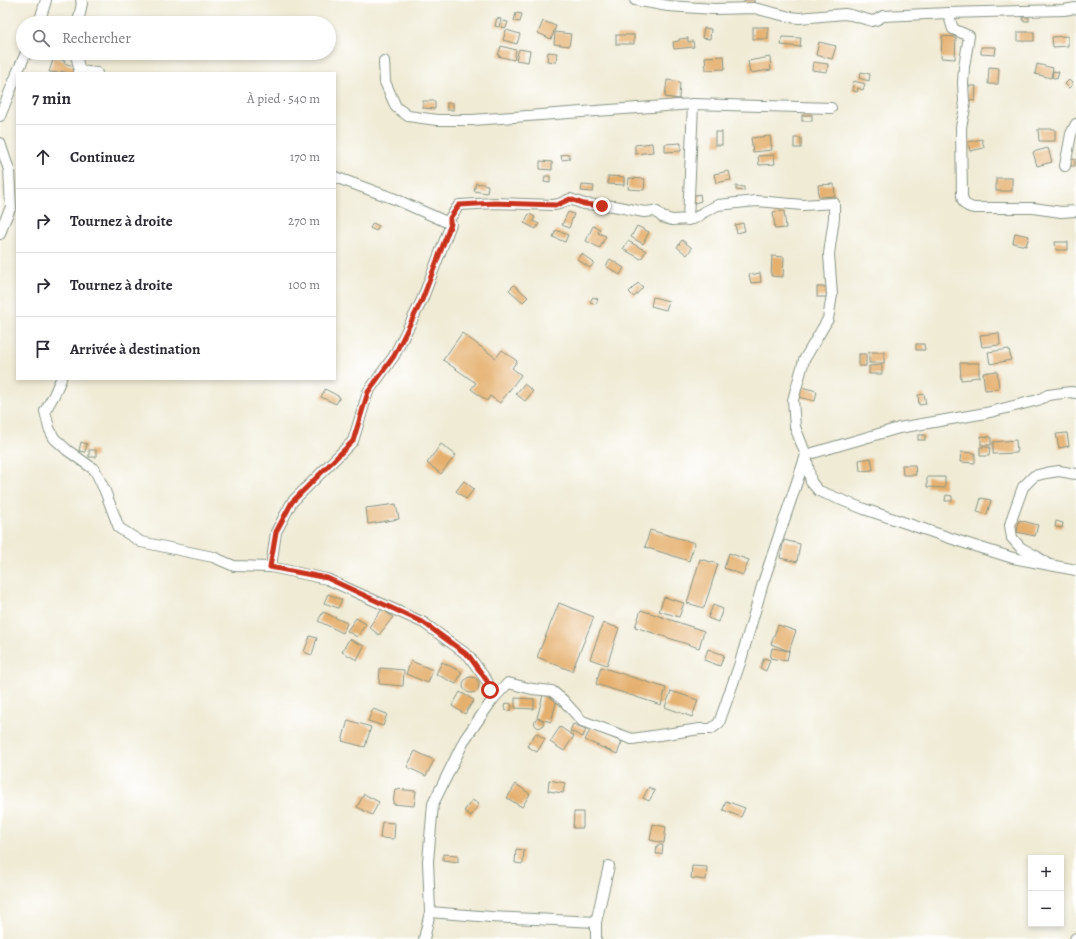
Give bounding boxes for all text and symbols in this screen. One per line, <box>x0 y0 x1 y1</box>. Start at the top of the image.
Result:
search box <box>16 16 336 60</box>
icon: search <box>30 27 52 49</box>
text: Rechercher <box>62 28 131 48</box>
text: 7 min <box>32 87 71 110</box>
text: À pied · 540 m <box>247 90 320 107</box>
icon: ahead <box>32 146 54 168</box>
text: Continuez <box>70 147 135 167</box>
text: 170 m <box>290 148 320 165</box>
route end <box>593 197 611 215</box>
icon: right <box>32 210 54 232</box>
text: Tournez à droite <box>70 211 173 231</box>
text: 270 m <box>288 212 320 229</box>
icon: right <box>32 274 54 296</box>
text: Tournez à droite <box>70 275 173 295</box>
text: 100 m <box>288 276 320 293</box>
icon: arrive <box>32 338 54 360</box>
text: Arrivée à destination <box>70 339 201 359</box>
route start <box>481 681 499 699</box>
map controls <box>1028 855 1064 927</box>
button: + <box>1028 855 1064 891</box>
button: − <box>1028 891 1064 927</box>

